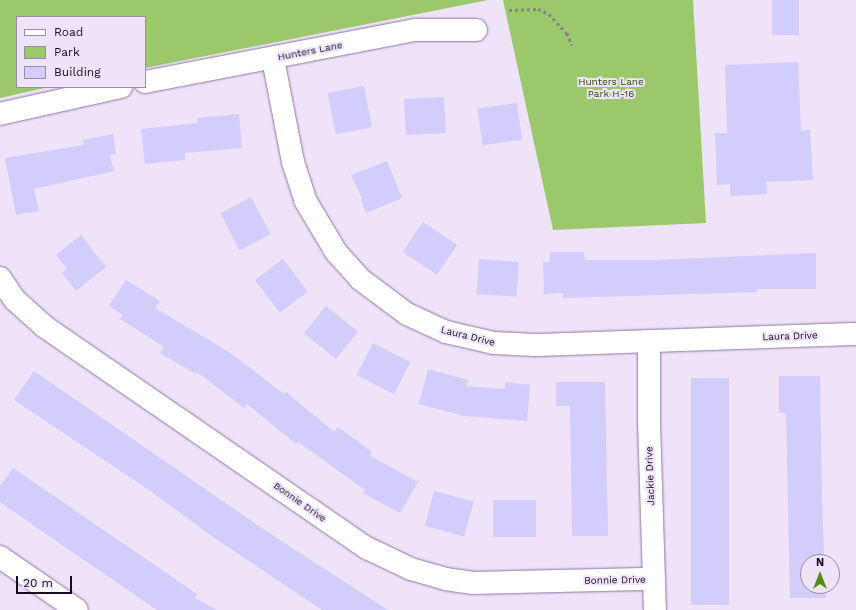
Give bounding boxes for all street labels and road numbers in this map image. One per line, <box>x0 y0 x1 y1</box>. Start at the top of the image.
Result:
street label: Hunters Lane <box>277 39 343 63</box>
street label: Laura Drive <box>440 323 496 349</box>
street label: Laura Drive <box>762 329 818 343</box>
street label: Jackie Drive <box>643 446 657 506</box>
street label: Bonnie Drive <box>271 479 329 525</box>
street label: Bonnie Drive <box>584 573 646 587</box>

